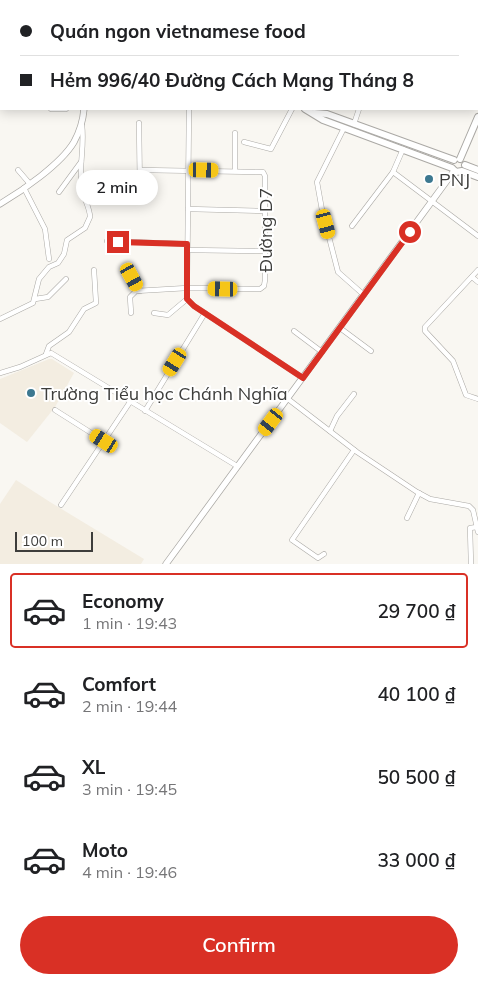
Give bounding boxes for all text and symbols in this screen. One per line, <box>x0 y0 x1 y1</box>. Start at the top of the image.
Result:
text: Quán ngon vietnamese food <box>50 19 306 43</box>
text: Hẻm 996/40 Đường Cách Mạng Tháng 8 <box>50 68 414 92</box>
car <box>188 162 219 178</box>
place label: PNJ <box>439 168 470 191</box>
callout: 2 min <box>77 170 159 204</box>
marker: PNJ <box>423 173 435 185</box>
text: 2 min <box>96 177 138 197</box>
street label: Đường D7 <box>254 188 277 272</box>
car <box>314 208 337 240</box>
route start <box>399 221 421 243</box>
route end <box>107 231 129 253</box>
car <box>118 260 145 294</box>
car <box>207 281 238 297</box>
car <box>160 345 189 379</box>
place label: Trường Tiểu học Chánh Nghĩa <box>41 382 288 405</box>
marker: Trường Tiểu học Chánh Nghĩa <box>25 387 37 399</box>
car <box>255 406 286 438</box>
car <box>87 427 120 455</box>
scale bar <box>15 529 92 552</box>
text: 100 m <box>22 532 63 550</box>
icon: car <box>22 588 67 633</box>
text: Economy <box>82 589 164 613</box>
text: 29 700 ₫ <box>377 599 456 623</box>
text: 1 min · 19:43 <box>82 613 177 633</box>
icon: car <box>22 671 67 716</box>
text: Comfort <box>82 672 156 696</box>
text: 40 100 ₫ <box>377 682 456 706</box>
text: 2 min · 19:44 <box>82 696 177 716</box>
icon: car <box>22 754 67 799</box>
text: XL <box>82 755 105 779</box>
text: 50 500 ₫ <box>377 765 456 789</box>
text: 3 min · 19:45 <box>82 779 177 799</box>
icon: car <box>22 837 67 882</box>
text: Moto <box>82 838 128 862</box>
text: 33 000 ₫ <box>377 848 456 872</box>
text: 4 min · 19:46 <box>82 862 177 882</box>
button: Confirm <box>20 916 458 974</box>

